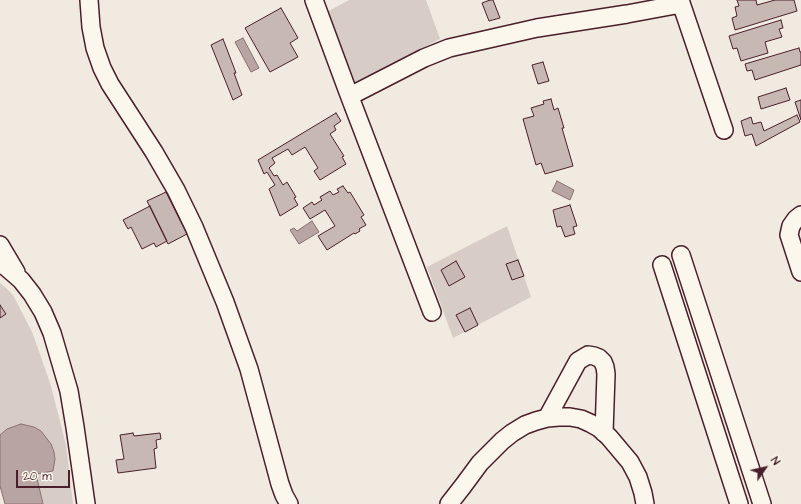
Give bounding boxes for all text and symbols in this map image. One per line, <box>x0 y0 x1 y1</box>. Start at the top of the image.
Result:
north arrow <box>745 448 785 488</box>
text: N <box>767 454 784 468</box>
scale bar <box>18 462 72 488</box>
text: 20 m <box>23 468 52 485</box>

